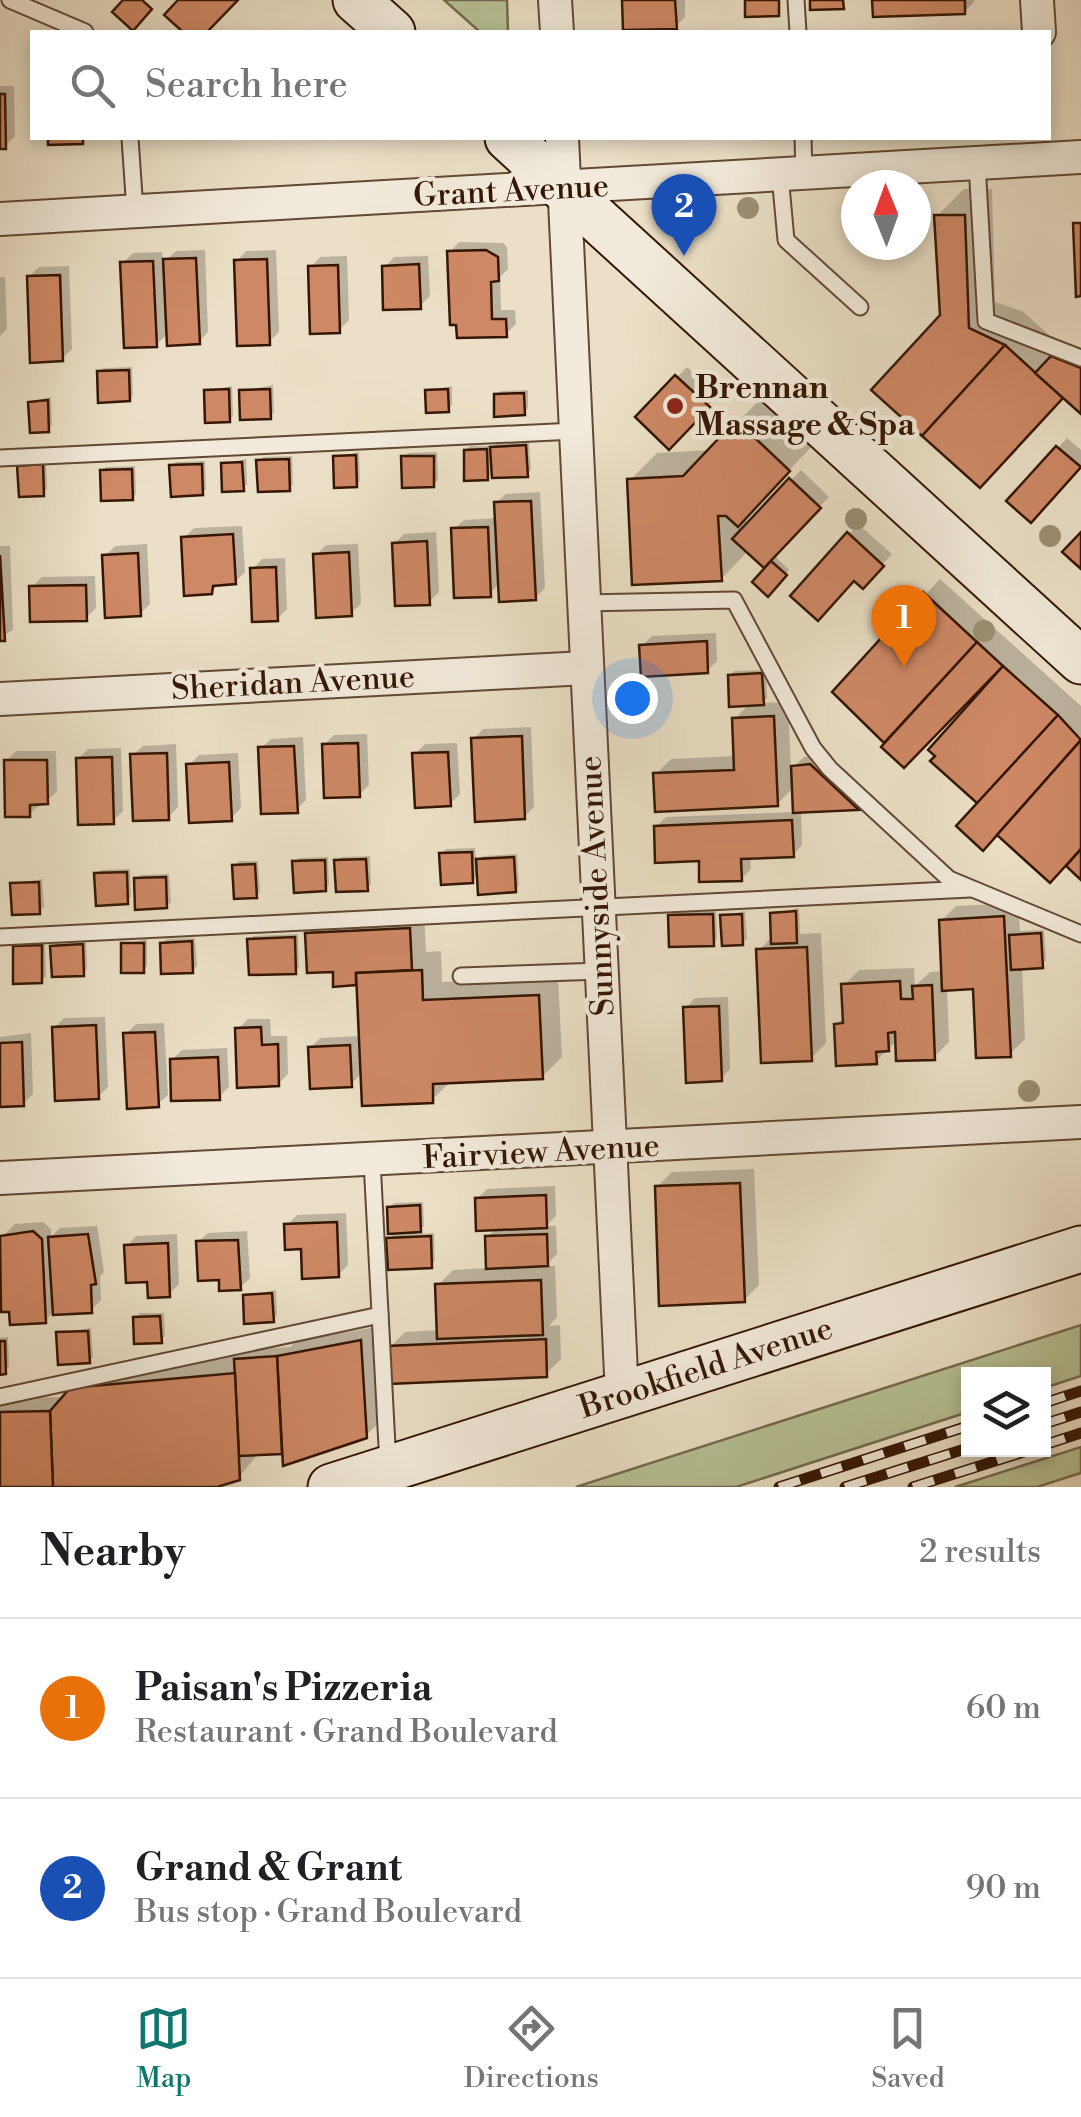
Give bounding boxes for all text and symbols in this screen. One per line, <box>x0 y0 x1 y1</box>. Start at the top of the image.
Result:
search box <box>30 30 1051 140</box>
icon: search <box>65 58 120 113</box>
text: Search here <box>145 62 348 109</box>
street label: Grant Avenue <box>412 166 610 216</box>
north arrow <box>841 170 931 260</box>
pin: 2 <box>652 174 716 256</box>
place label: Brennan Massage & Spa <box>695 368 916 445</box>
marker: Brennan Massage & Spa <box>664 395 686 417</box>
pin: 1 <box>872 584 936 667</box>
street label: Sheridan Avenue <box>170 657 416 709</box>
your location <box>607 673 658 724</box>
street label: Sunnyside Avenue <box>570 755 624 1017</box>
street label: Fairview Avenue <box>421 1126 661 1178</box>
street label: Brookfield Avenue <box>573 1308 838 1428</box>
map controls <box>961 1367 1051 1457</box>
button: layers <box>961 1367 1051 1457</box>
text: Nearby <box>40 1526 185 1579</box>
text: 2 results <box>919 1532 1041 1572</box>
text: Paisan's Pizzeria <box>135 1665 432 1712</box>
text: 1 <box>65 1688 80 1728</box>
text: 60 m <box>966 1688 1041 1728</box>
text: Restaurant · Grand Boulevard <box>135 1712 558 1752</box>
text: Grand & Grant <box>135 1845 402 1892</box>
text: 2 <box>62 1868 83 1908</box>
text: 90 m <box>966 1868 1041 1908</box>
text: Bus stop · Grand Boulevard <box>135 1892 522 1932</box>
tab: Map <box>136 2001 191 2096</box>
tab: Directions <box>464 2001 599 2096</box>
tab: Saved <box>871 2001 945 2096</box>

